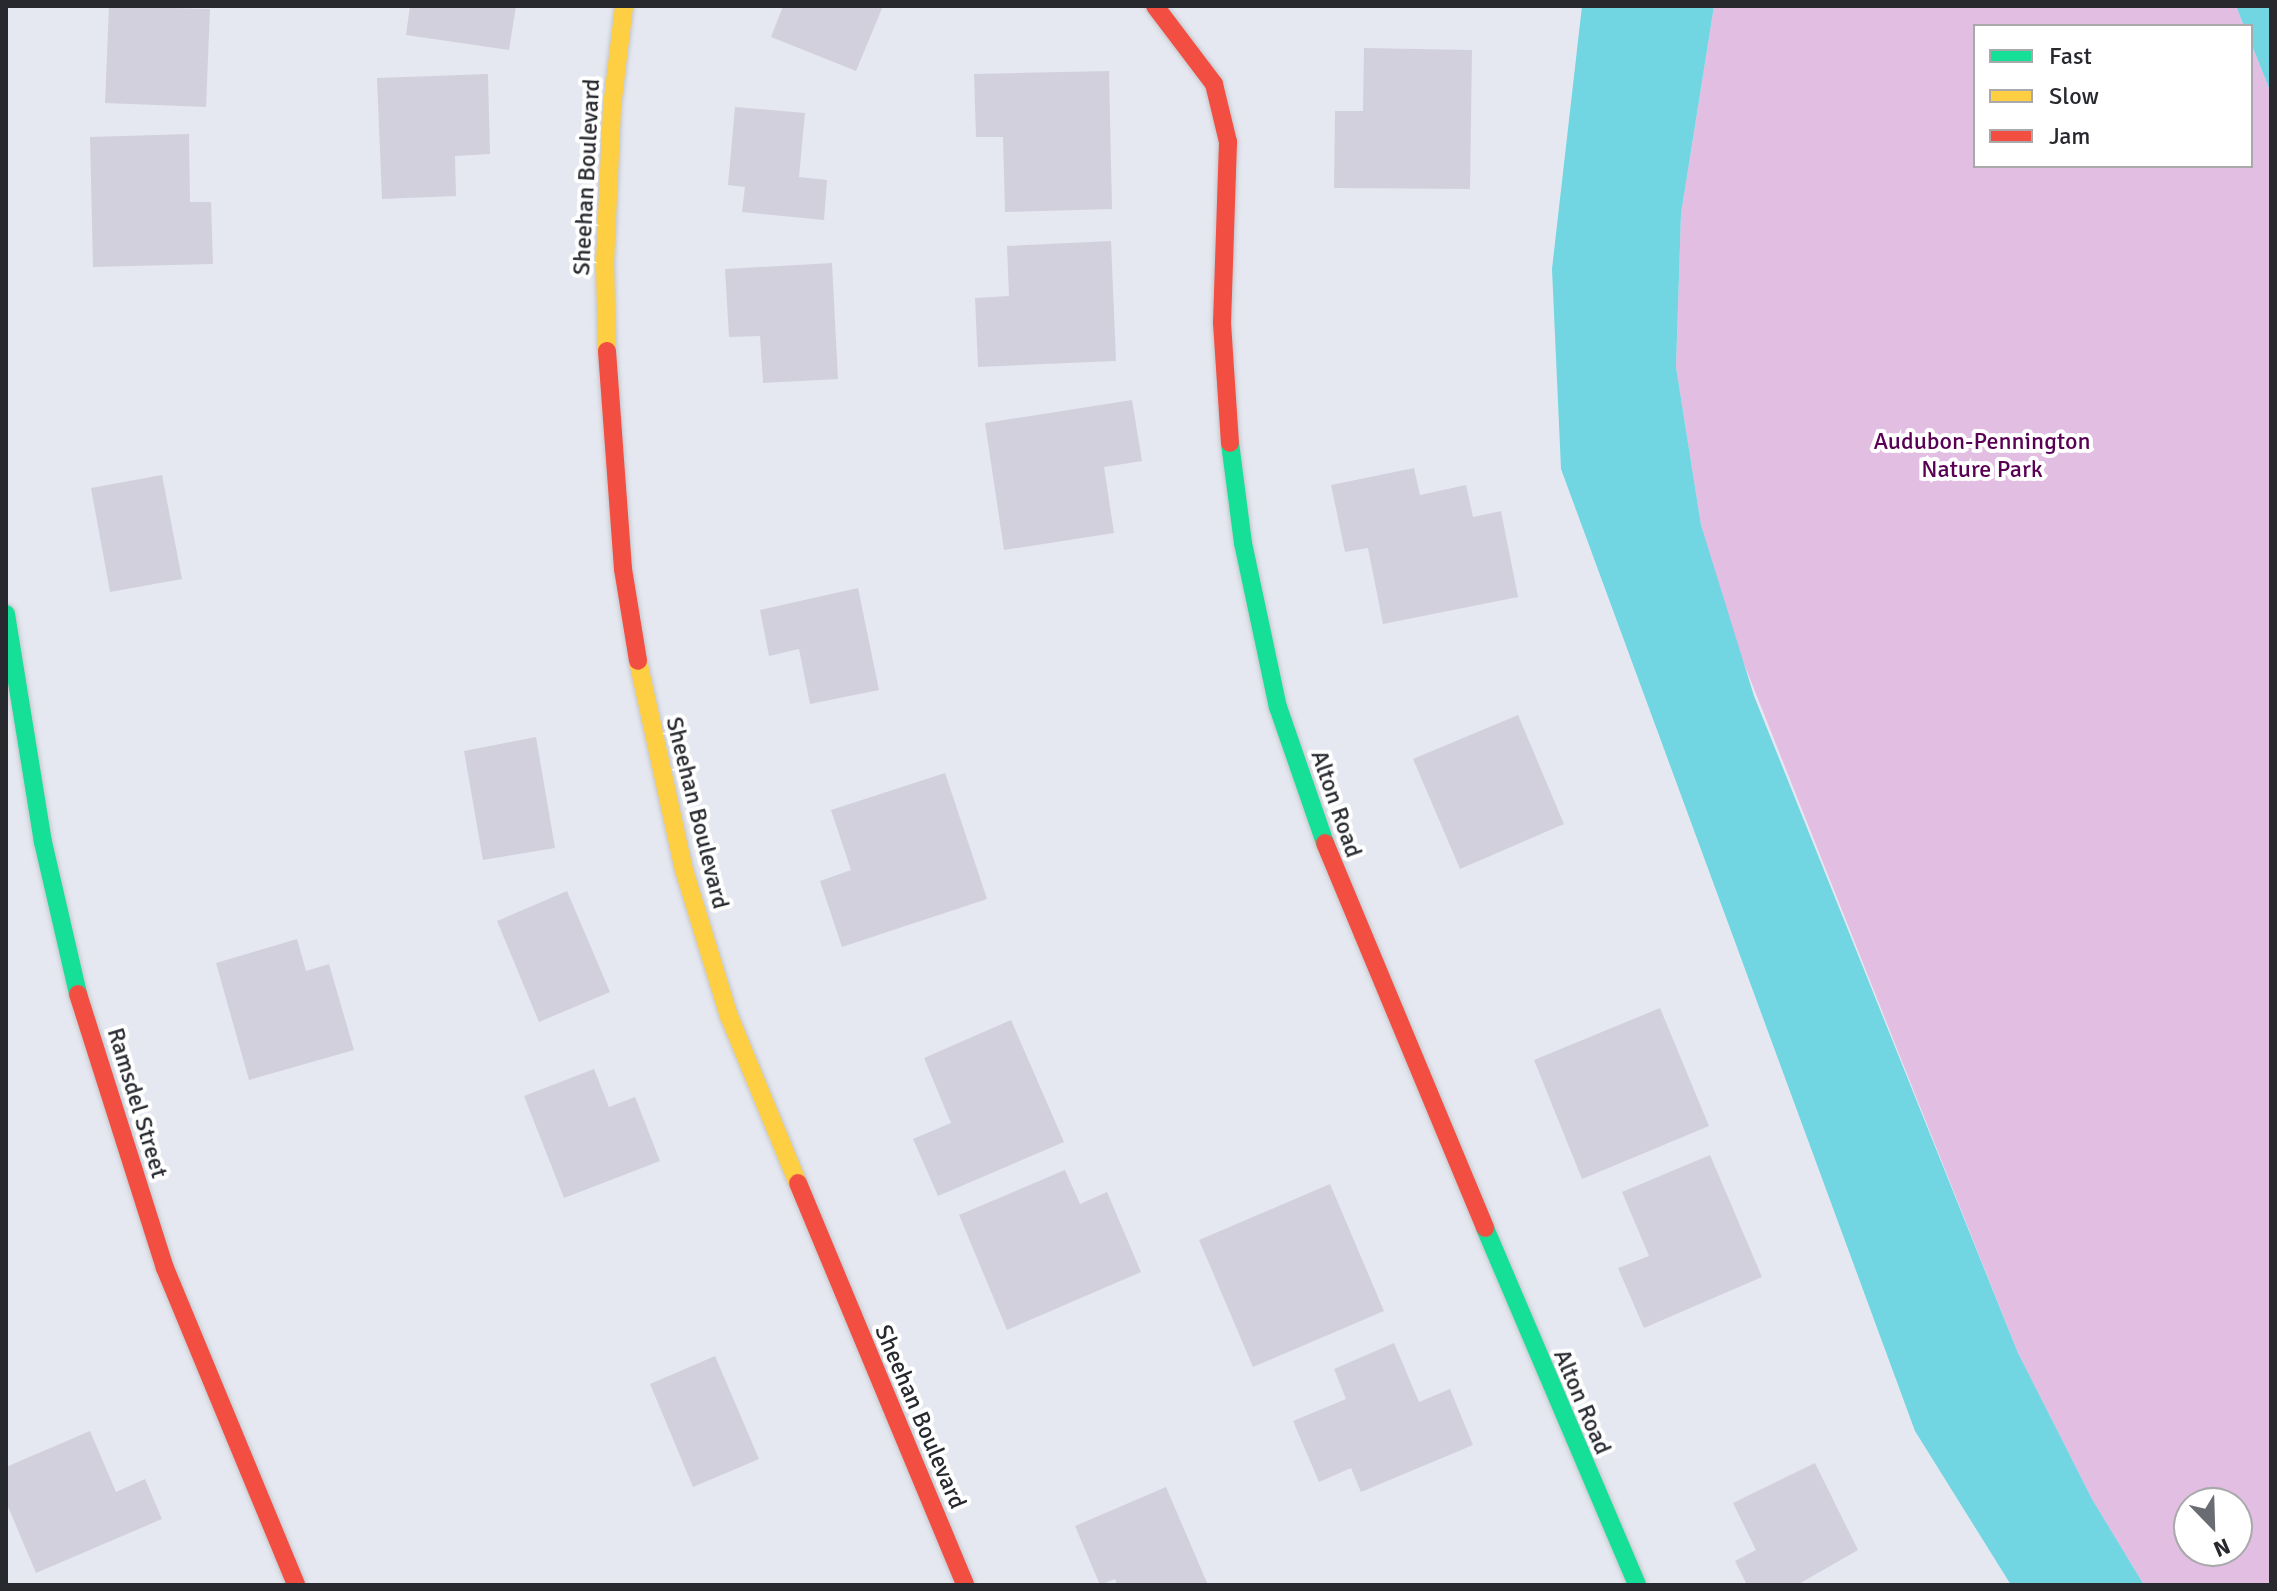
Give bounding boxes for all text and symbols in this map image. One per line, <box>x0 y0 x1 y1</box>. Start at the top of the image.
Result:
legend <box>1973 24 2253 168</box>
text: Fast <box>2049 41 2092 71</box>
street label: Sheehan Boulevard <box>567 78 607 276</box>
text: Slow <box>2049 81 2099 111</box>
text: Jam <box>2049 121 2090 151</box>
park label: Audubon-Pennington Nature Park <box>1873 428 2091 484</box>
street label: Sheehan Boulevard <box>659 714 735 912</box>
street label: Alton Road <box>1304 747 1368 861</box>
street label: Ramsdel Street <box>100 1024 174 1182</box>
street label: Sheehan Boulevard <box>868 1321 972 1513</box>
street label: Alton Road <box>1547 1345 1617 1459</box>
north arrow <box>2173 1487 2253 1567</box>
text: N <box>2209 1532 2234 1563</box>

